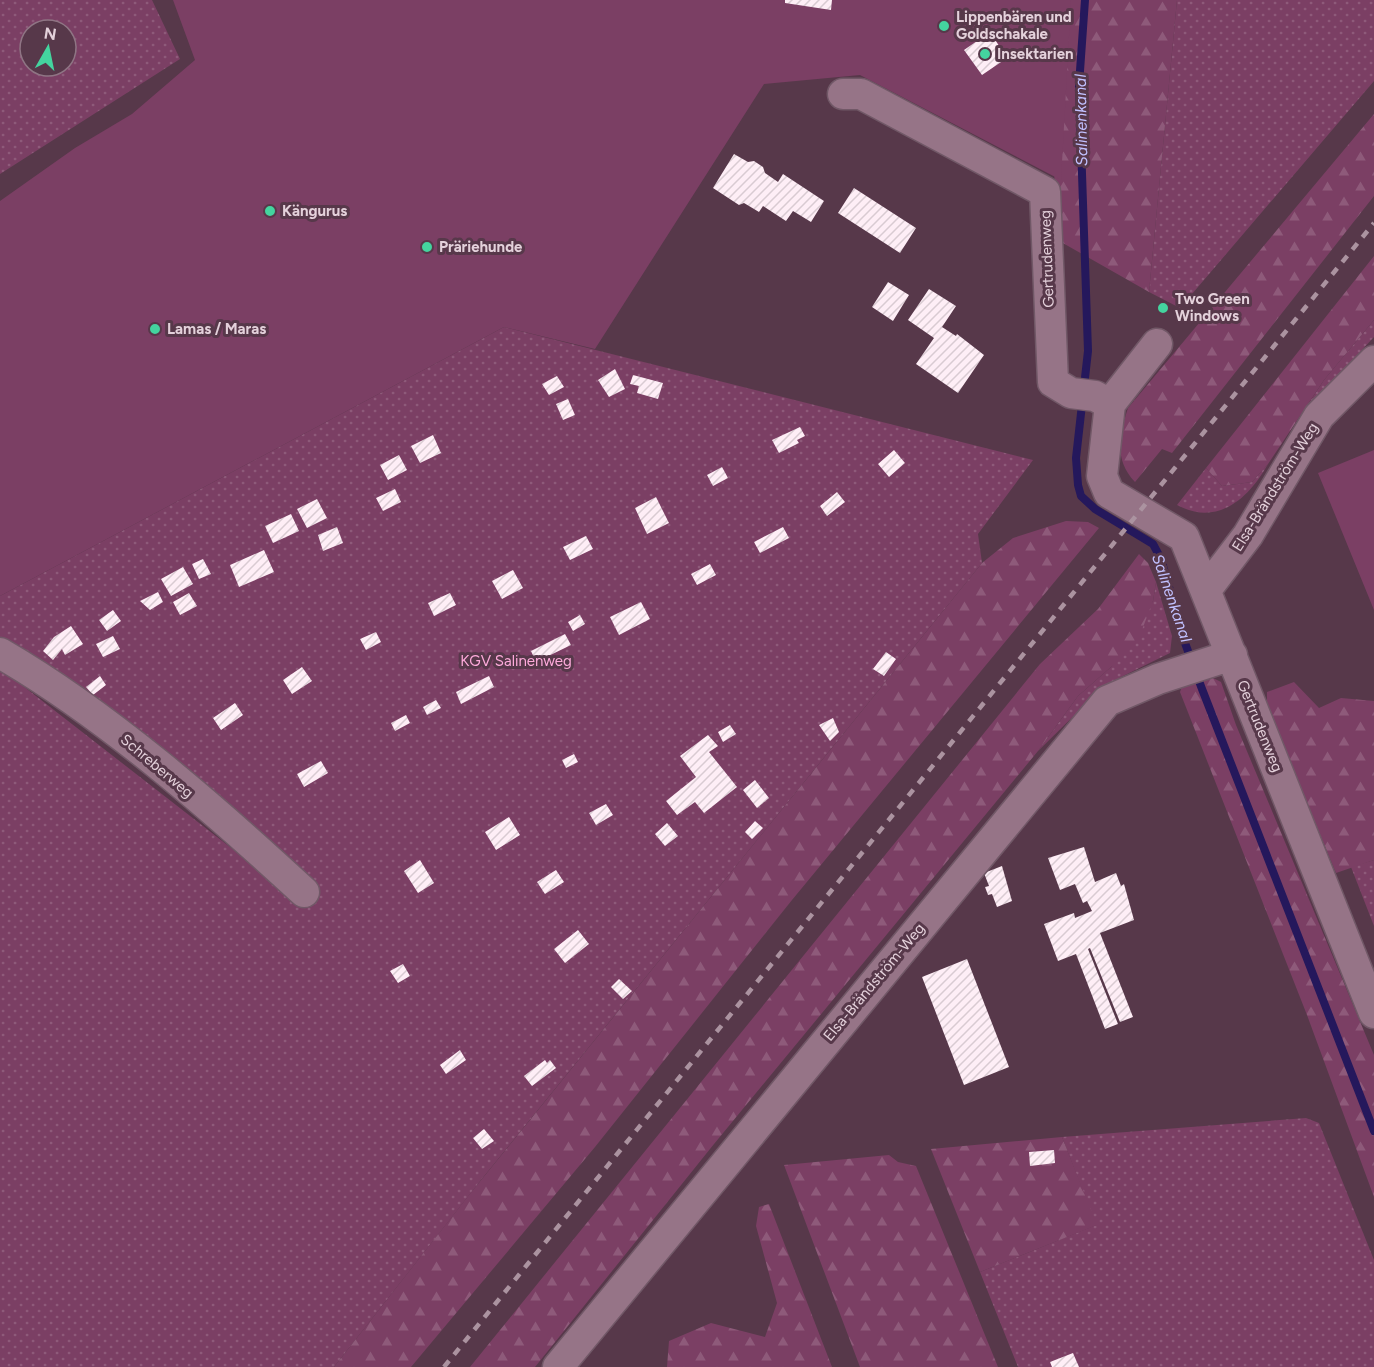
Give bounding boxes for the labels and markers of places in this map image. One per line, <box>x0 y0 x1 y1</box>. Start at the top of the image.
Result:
place label: Lippenbären und Goldschakale <box>956 8 1072 43</box>
marker: Lippenbären und Goldschakale <box>937 19 951 33</box>
place label: Insektarien <box>997 45 1074 63</box>
marker: Insektarien <box>978 47 992 61</box>
place label: Kängurus <box>282 202 347 220</box>
marker: Kängurus <box>263 204 277 218</box>
place label: Präriehunde <box>439 238 523 256</box>
marker: Präriehunde <box>420 240 434 254</box>
place label: Two Green Windows <box>1175 290 1250 325</box>
marker: Two Green Windows <box>1156 301 1170 315</box>
place label: Lamas / Maras <box>167 320 266 338</box>
marker: Lamas / Maras <box>148 322 162 336</box>

